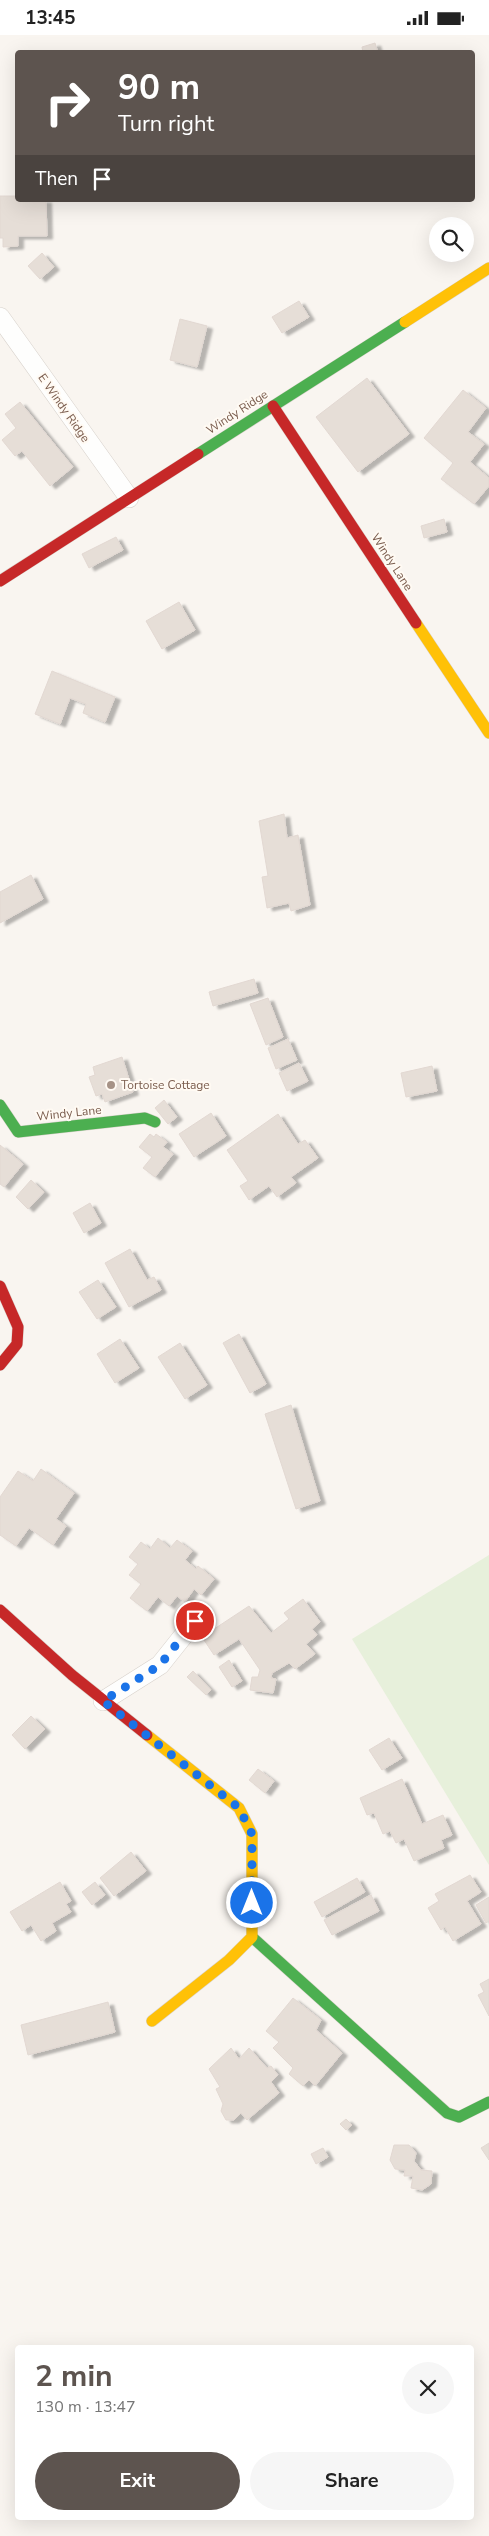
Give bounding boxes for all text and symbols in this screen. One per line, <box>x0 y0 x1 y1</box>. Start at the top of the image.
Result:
text: 13:45 <box>25 5 75 31</box>
text: 90 m <box>118 64 200 111</box>
icon: right <box>35 70 100 135</box>
text: Turn right <box>118 109 214 139</box>
icon: arrive <box>88 165 116 193</box>
text: Then <box>35 166 78 192</box>
map controls <box>429 217 474 262</box>
button: search <box>429 217 474 262</box>
street label: E Windy Ridge <box>34 370 94 446</box>
street label: Windy Ridge <box>203 386 271 438</box>
street label: Windy Lane <box>368 530 416 594</box>
place label: Tortoise Cottage <box>121 1077 210 1093</box>
marker: Tortoise Cottage <box>105 1079 117 1091</box>
street label: Windy Lane <box>36 1102 102 1124</box>
pin <box>174 1600 216 1642</box>
icon: arrive <box>181 1607 209 1635</box>
position arrow <box>225 1876 277 1928</box>
text: 2 min <box>35 2356 113 2397</box>
button: close <box>402 2362 454 2414</box>
text: 130 m · 13:47 <box>35 2396 136 2418</box>
button: Exit <box>35 2452 240 2510</box>
button: Share <box>250 2452 454 2510</box>

